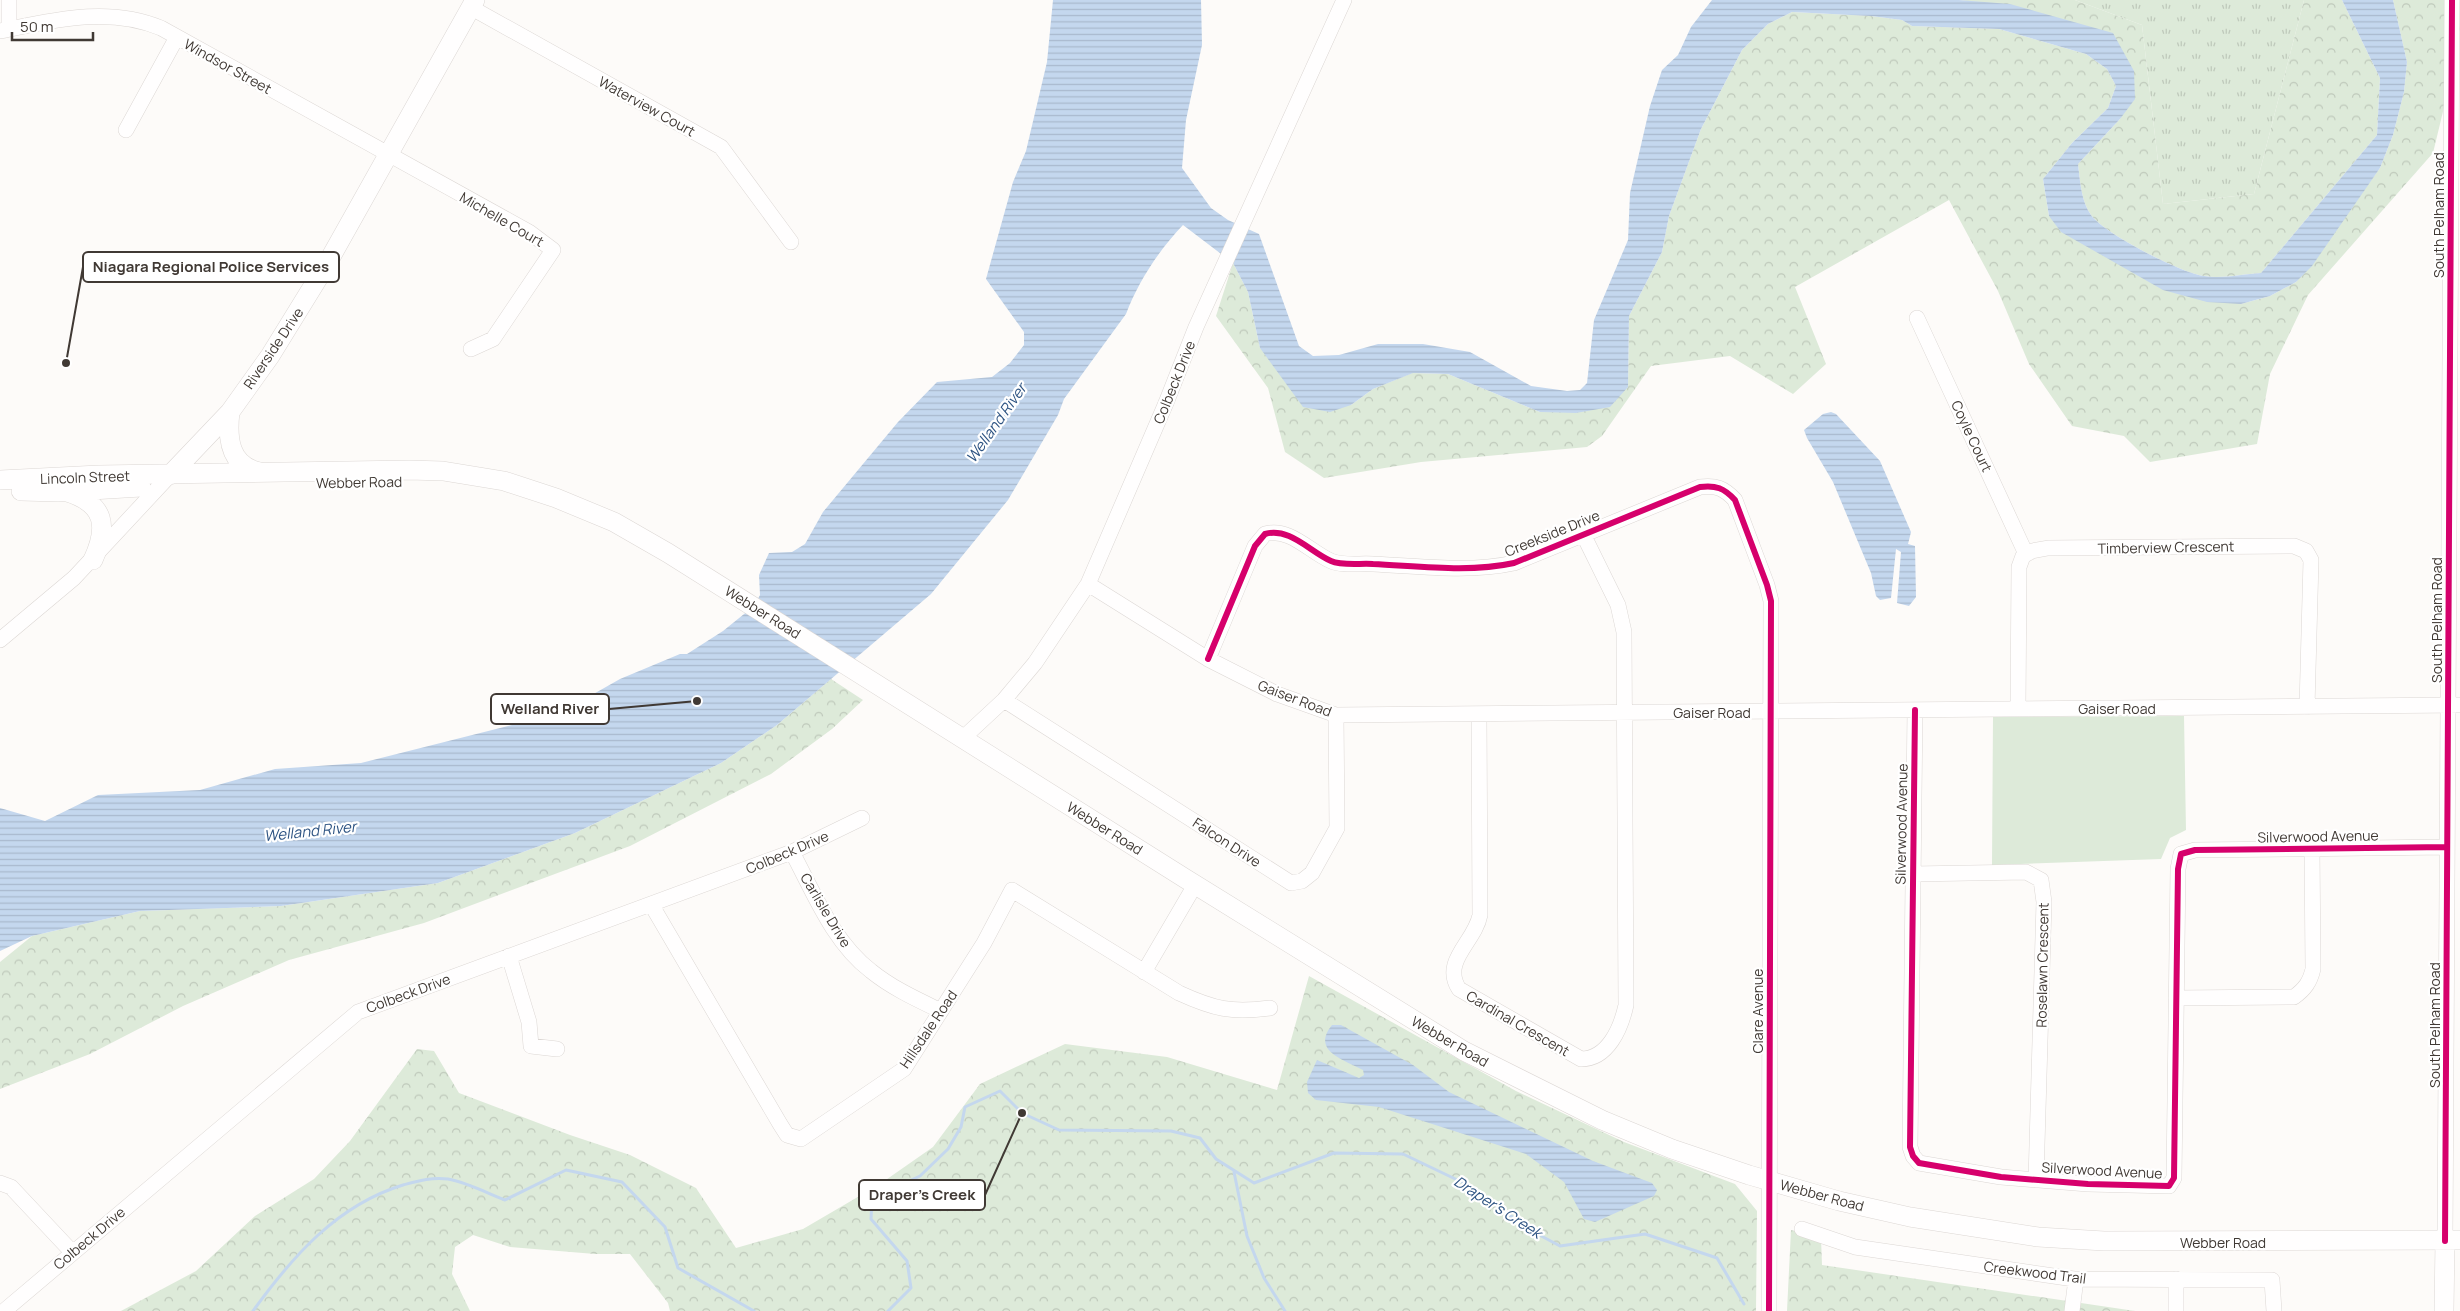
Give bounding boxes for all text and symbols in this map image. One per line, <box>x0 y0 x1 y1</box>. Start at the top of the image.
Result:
scale bar <box>12 10 94 42</box>
text: 50 m <box>20 16 54 37</box>
street label: Windsor Street <box>181 34 275 98</box>
street label: Waterview Court <box>595 72 699 141</box>
street label: South Pelham Road <box>2429 152 2448 278</box>
street label: Michelle Court <box>457 187 548 251</box>
callout: Niagara Regional Police Services <box>83 252 339 282</box>
text: Niagara Regional Police Services <box>93 256 329 277</box>
street label: Riverside Drive <box>239 304 307 392</box>
street label: Colbeck Drive <box>1149 338 1199 426</box>
water label: Welland River <box>961 377 1033 467</box>
street label: Coyle Court <box>1947 397 1997 475</box>
street label: Lincoln Street <box>40 466 131 488</box>
street label: Webber Road <box>316 472 402 492</box>
street label: Creekside Drive <box>1502 505 1602 561</box>
street label: Timberview Crescent <box>2097 536 2235 558</box>
street label: South Pelham Road <box>2427 557 2446 683</box>
street label: Webber Road <box>721 581 805 643</box>
street label: Gaiser Road <box>1255 675 1335 721</box>
callout: Welland River <box>491 694 609 724</box>
text: Welland River <box>501 698 599 719</box>
street label: Gaiser Road <box>2078 699 2156 718</box>
street label: Gaiser Road <box>1673 703 1751 722</box>
street label: Silverwood Avenue <box>1890 763 1912 885</box>
street label: Webber Road <box>1063 797 1147 859</box>
street label: Falcon Drive <box>1189 813 1265 871</box>
water label: Welland River <box>263 815 360 846</box>
street label: Silverwood Avenue <box>2257 825 2379 847</box>
street label: Colbeck Drive <box>743 826 831 878</box>
street label: Carlisle Drive <box>796 869 856 951</box>
street label: Roselawn Crescent <box>2031 902 2053 1028</box>
street label: South Pelham Road <box>2425 962 2444 1088</box>
street label: Colbeck Drive <box>363 969 453 1017</box>
street label: Clare Avenue <box>1748 969 1767 1053</box>
street label: Hillsdale Road <box>895 986 961 1072</box>
street label: Cardinal Crescent <box>1463 986 1573 1061</box>
street label: Webber Road <box>1408 1011 1492 1071</box>
street label: Silverwood Avenue <box>2041 1157 2163 1183</box>
water label: Draper's Creek <box>1450 1171 1548 1245</box>
street label: Webber Road <box>1778 1175 1866 1215</box>
callout: Draper's Creek <box>859 1180 985 1210</box>
text: Draper's Creek <box>869 1184 976 1205</box>
street label: Colbeck Drive <box>49 1202 129 1274</box>
street label: Webber Road <box>2180 1233 2266 1252</box>
street label: Creekwood Trail <box>1983 1256 2087 1288</box>

